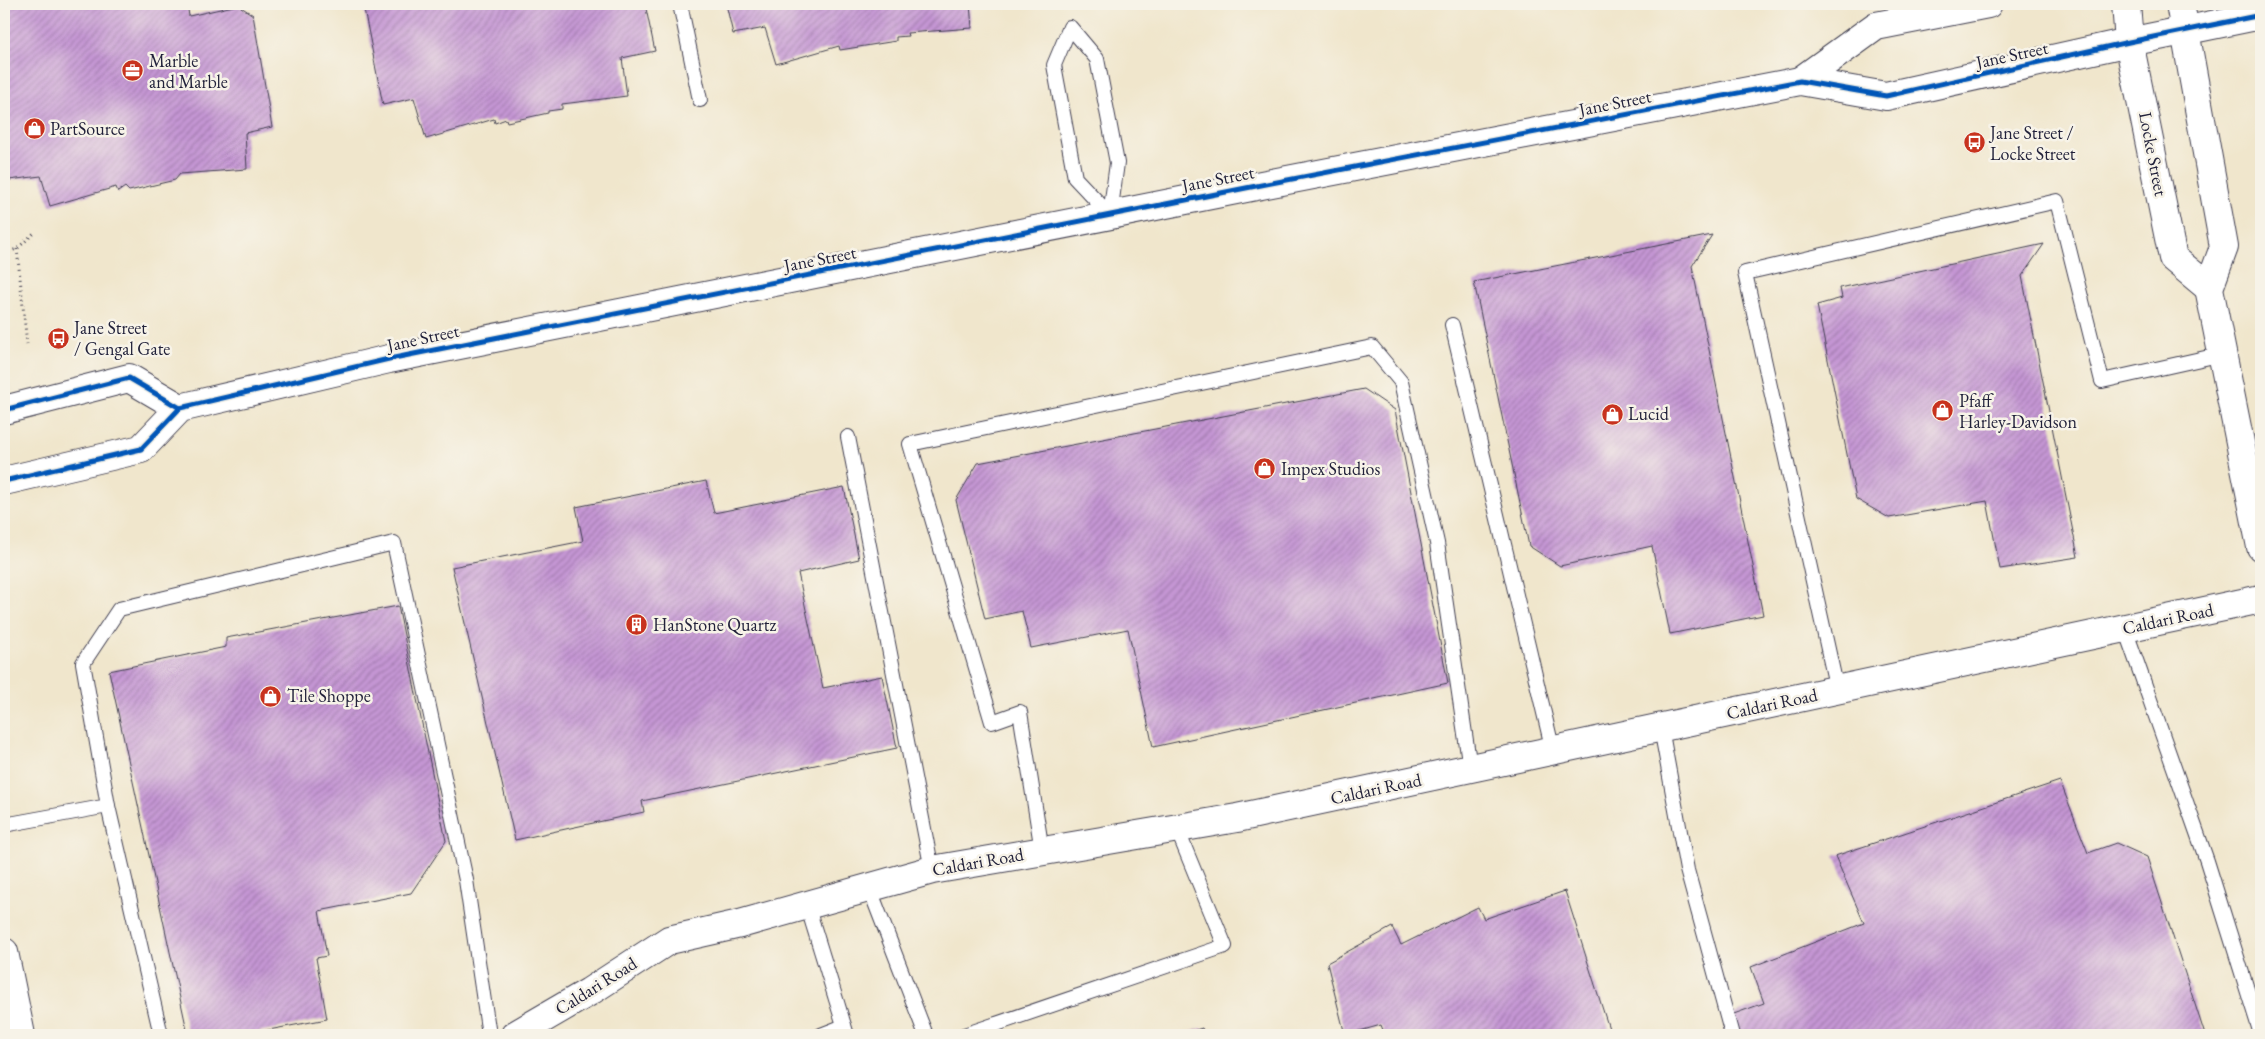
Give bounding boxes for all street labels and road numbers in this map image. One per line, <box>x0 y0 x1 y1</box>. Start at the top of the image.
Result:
street label: Jane Street <box>1972 36 2050 74</box>
street label: Jane Street <box>1575 84 1653 121</box>
street label: Locke Street <box>2134 110 2173 198</box>
street label: Jane Street <box>1178 160 1256 197</box>
street label: Jane Street <box>780 240 858 277</box>
street label: Jane Street <box>383 319 461 357</box>
street label: Caldari Road <box>2120 597 2216 639</box>
street label: Caldari Road <box>1724 682 1820 724</box>
street label: Caldari Road <box>1328 767 1424 809</box>
street label: Caldari Road <box>930 842 1026 881</box>
street label: Caldari Road <box>551 951 642 1020</box>

